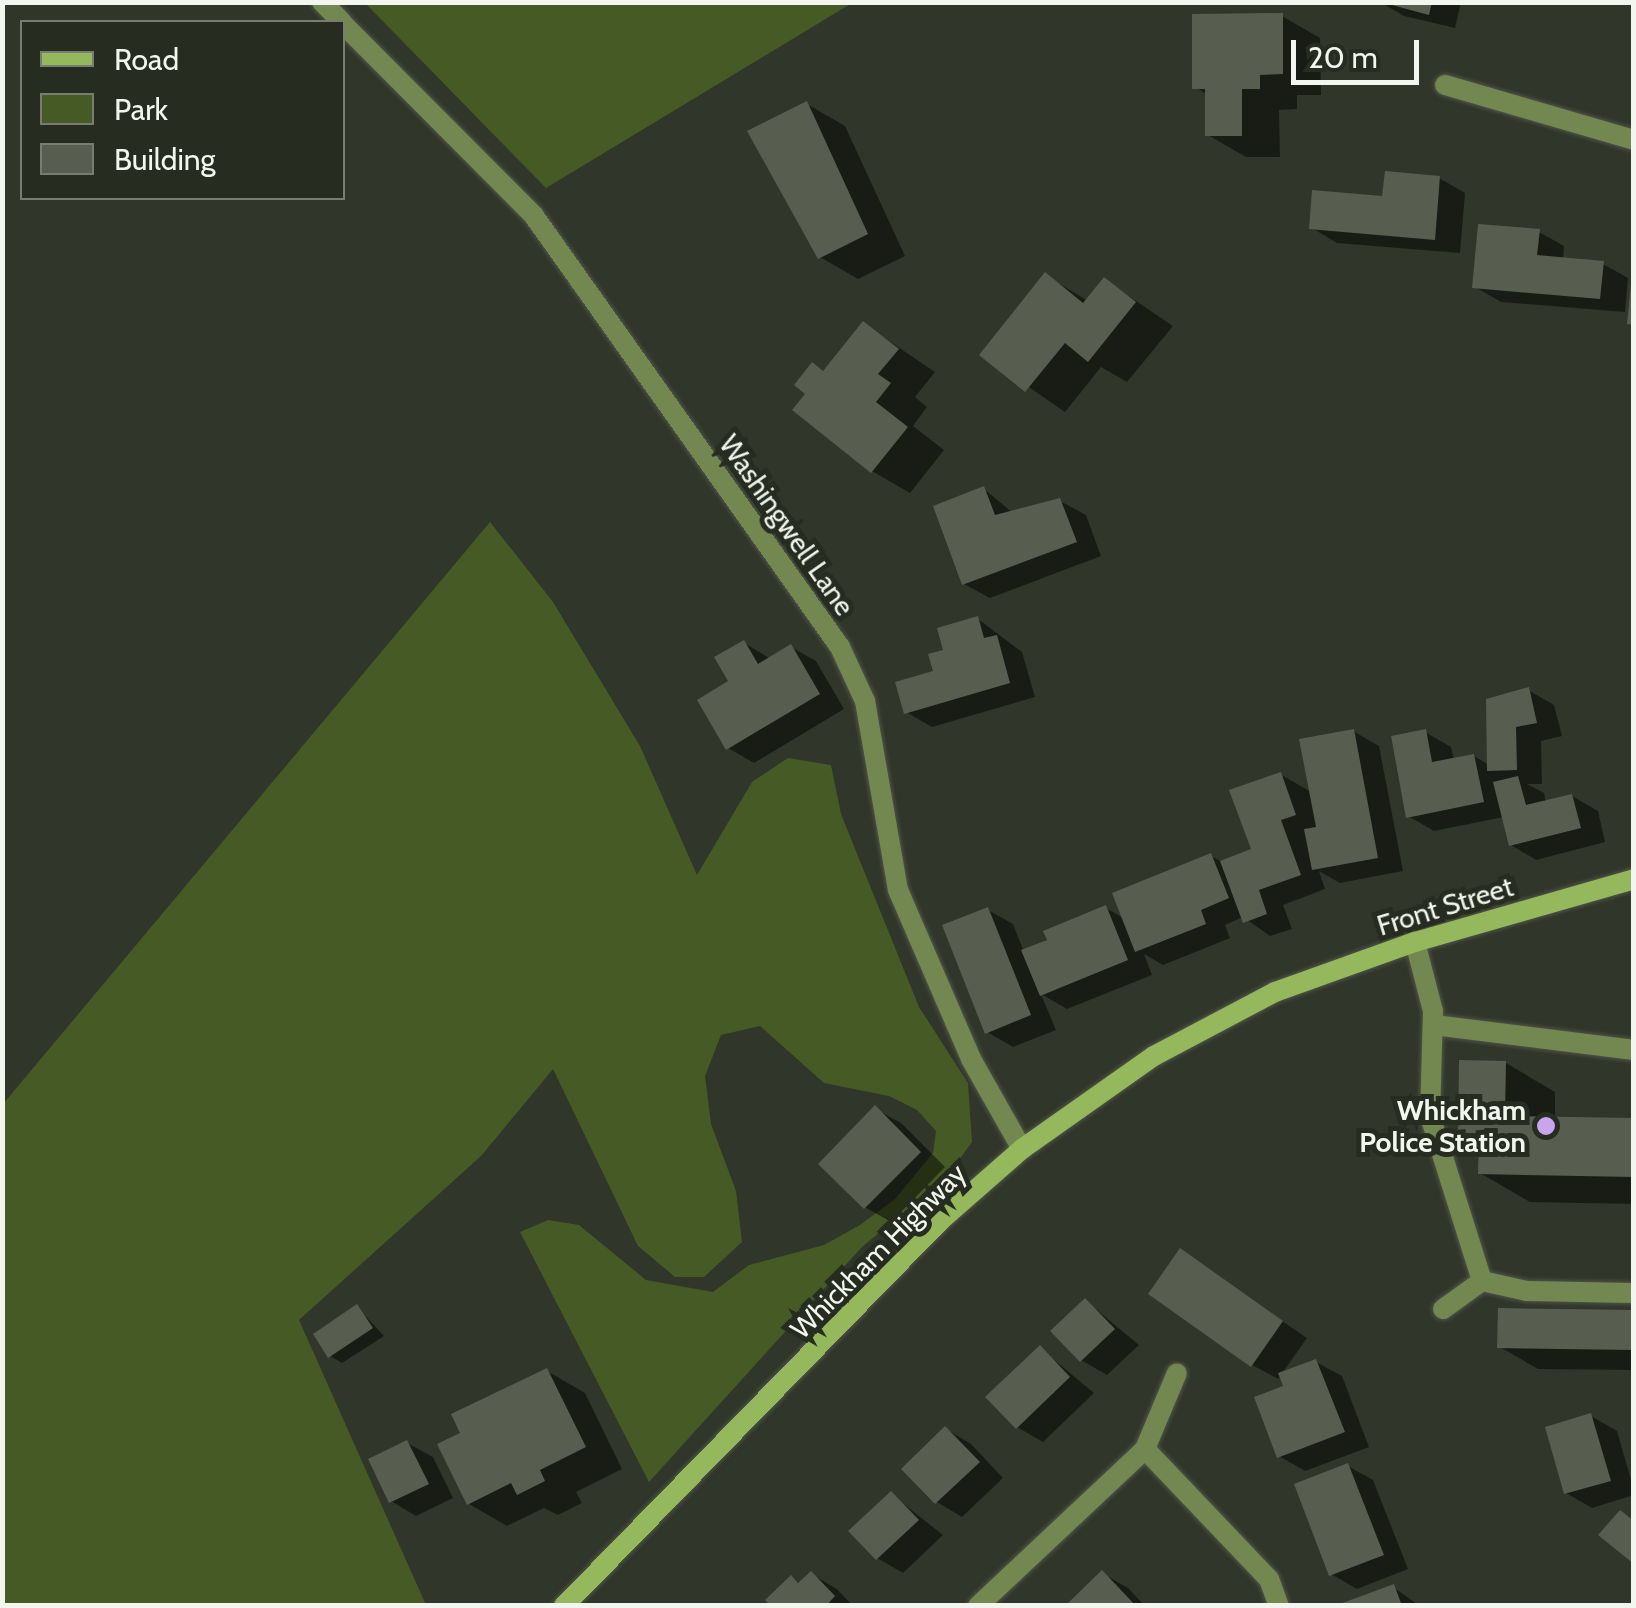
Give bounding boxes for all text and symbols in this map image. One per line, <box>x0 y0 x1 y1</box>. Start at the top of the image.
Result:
legend <box>20 20 345 200</box>
scale bar <box>1296 20 1424 82</box>
text: 20 m <box>1308 39 1378 76</box>
text: Road <box>114 41 179 78</box>
text: Park <box>114 91 168 128</box>
text: Building <box>114 141 216 178</box>
street label: Washingwell Lane <box>712 428 862 622</box>
street label: Front Street <box>1373 869 1517 943</box>
place label: Whickham Police Station <box>1359 1093 1526 1159</box>
marker: Whickham Police Station <box>1535 1115 1557 1137</box>
street label: Whickham Highway <box>783 1156 973 1346</box>

